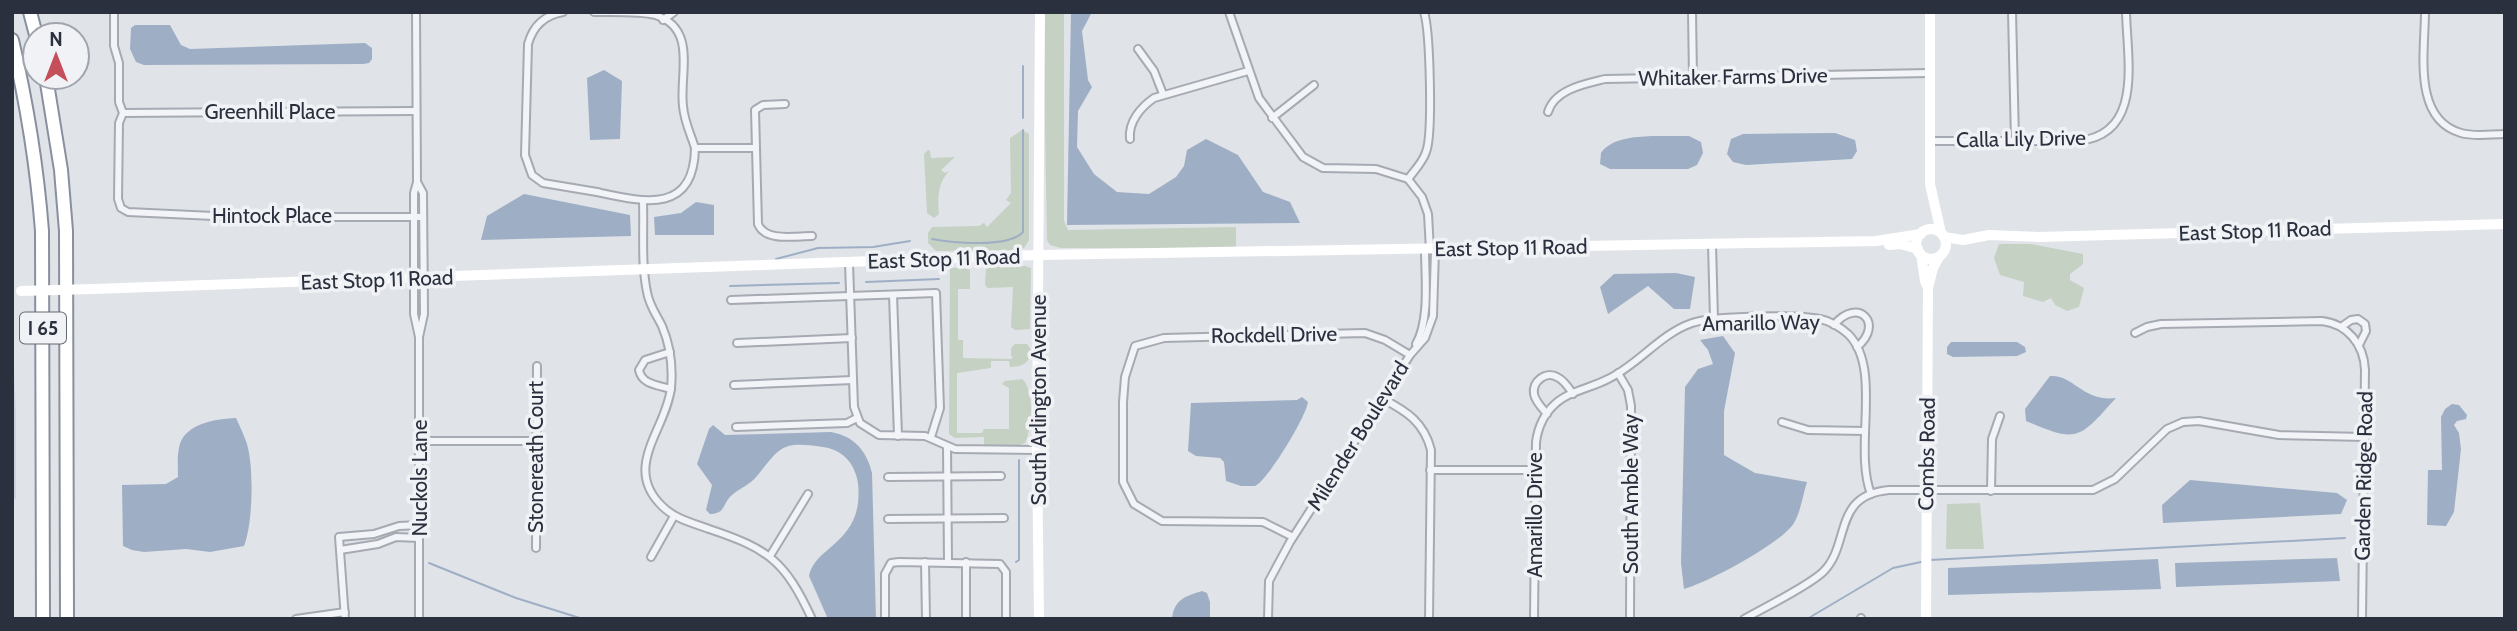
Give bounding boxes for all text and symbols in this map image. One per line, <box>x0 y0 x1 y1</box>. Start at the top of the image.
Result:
north arrow <box>21 21 91 91</box>
text: N <box>49 28 63 51</box>
street label: Whitaker Farms Drive <box>1638 62 1828 91</box>
street label: Greenhill Place <box>204 99 336 124</box>
street label: Calla Lily Drive <box>1956 125 2086 152</box>
street label: Hintock Place <box>212 203 332 228</box>
street label: East Stop 11 Road <box>2178 215 2332 246</box>
street label: East Stop 11 Road <box>1434 234 1588 261</box>
street label: East Stop 11 Road <box>867 243 1021 274</box>
street label: East Stop 11 Road <box>300 264 454 295</box>
street label: South Arlington Avenue <box>1026 294 1051 505</box>
street label: Amarillo Way <box>1702 309 1821 336</box>
road number: I 65 <box>20 312 66 344</box>
street label: Rockdell Drive <box>1211 321 1338 348</box>
street label: Milender Boulevard <box>1302 356 1414 515</box>
street label: Stonereath Court <box>523 381 548 533</box>
street label: Garden Ridge Road <box>2350 391 2377 561</box>
street label: Combs Road <box>1913 397 1940 511</box>
street label: South Amble Way <box>1618 413 1643 574</box>
street label: Nuckols Lane <box>407 419 432 537</box>
street label: Amarillo Drive <box>1522 452 1547 578</box>

